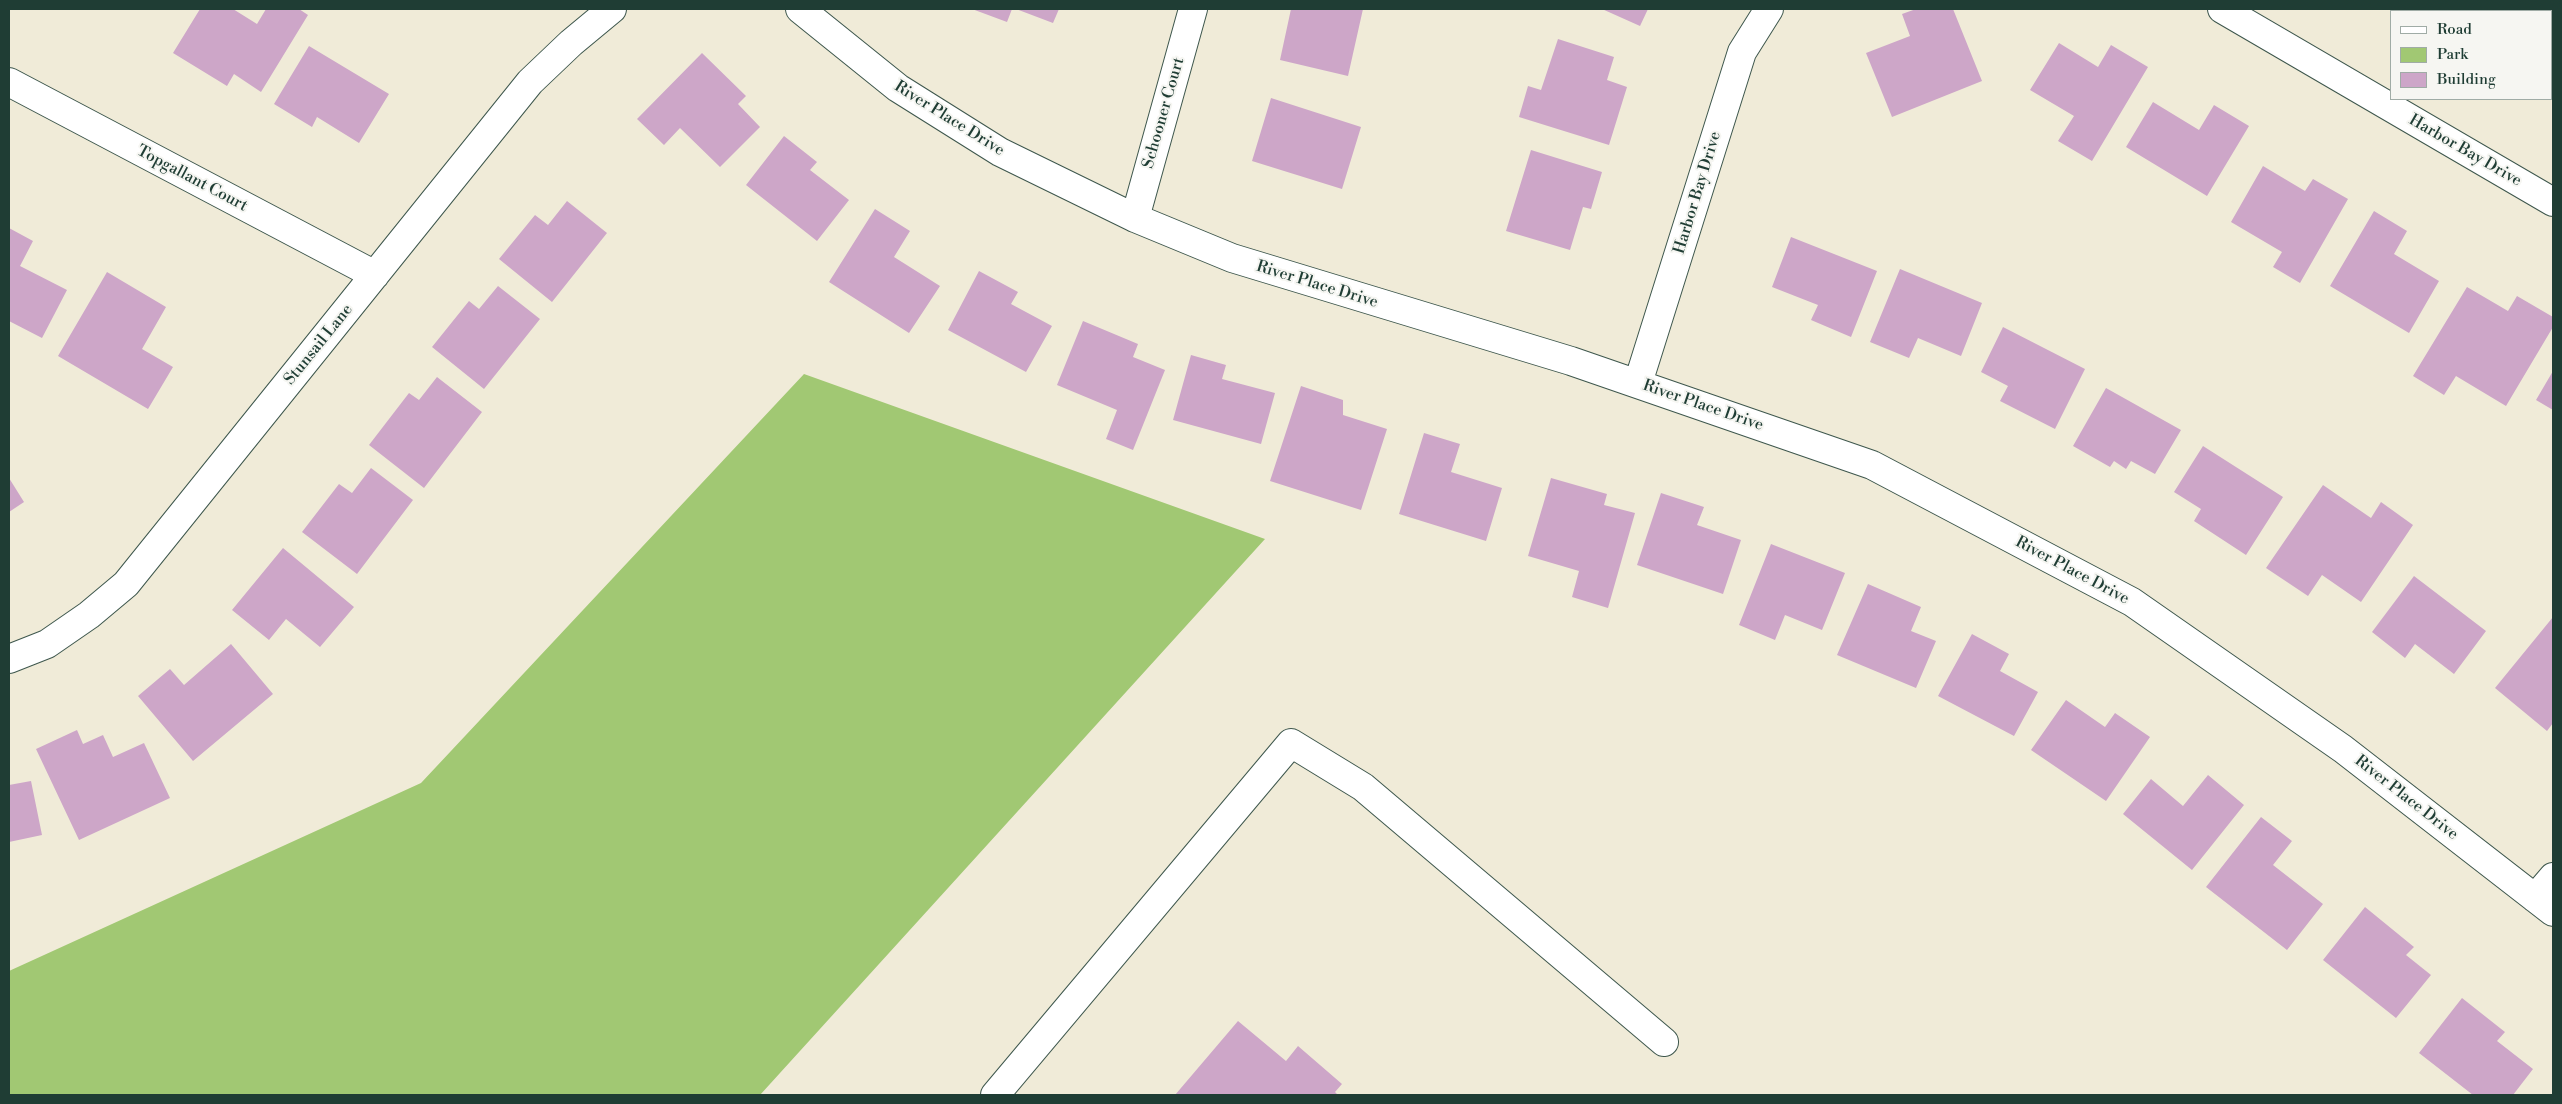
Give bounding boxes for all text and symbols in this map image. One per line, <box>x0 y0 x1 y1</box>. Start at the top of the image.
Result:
legend <box>2390 10 2552 100</box>
text: Road <box>2437 20 2472 39</box>
text: Park <box>2437 45 2468 64</box>
street label: Schooner Court <box>1139 55 1189 171</box>
text: Building <box>2437 70 2496 89</box>
street label: River Place Drive <box>890 77 1008 161</box>
street label: Harbor Bay Drive <box>2405 111 2525 191</box>
street label: Harbor Bay Drive <box>1670 129 1726 257</box>
street label: Topgallant Court <box>133 142 251 216</box>
street label: River Place Drive <box>1254 257 1380 313</box>
street label: Stunsail Lane <box>281 301 357 389</box>
street label: River Place Drive <box>1640 376 1766 436</box>
street label: River Place Drive <box>2012 533 2132 609</box>
street label: River Place Drive <box>2350 752 2462 844</box>

